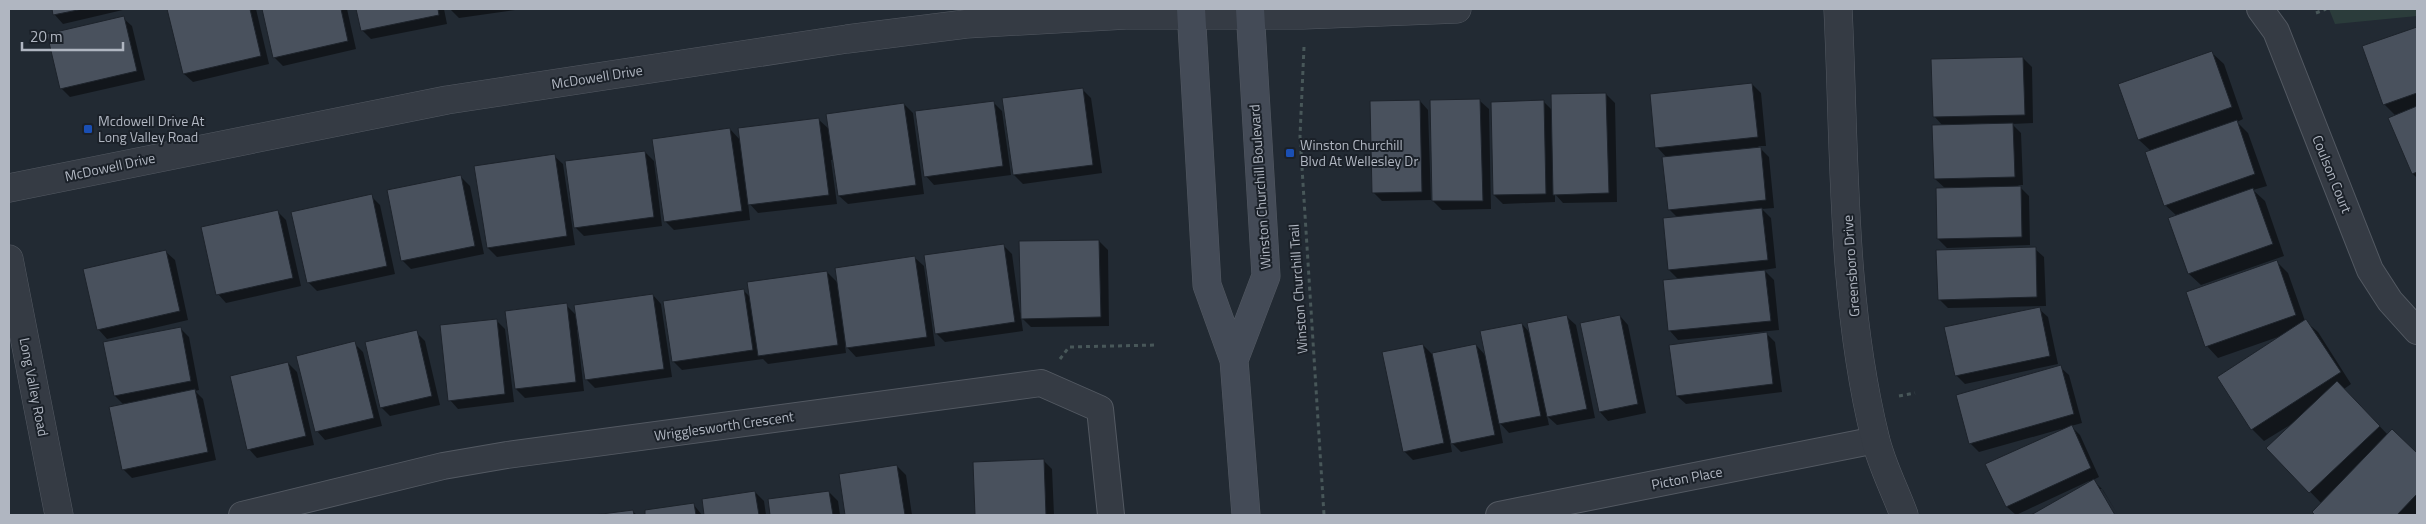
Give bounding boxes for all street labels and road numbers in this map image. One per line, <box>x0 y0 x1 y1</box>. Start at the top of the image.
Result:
street label: McDowell Drive <box>550 59 644 94</box>
street label: Winston Churchill Boulevard <box>1243 104 1276 270</box>
street label: Coulson Court <box>2307 132 2358 216</box>
street label: McDowell Drive <box>63 147 157 186</box>
street label: Greensboro Drive <box>1836 214 1865 318</box>
street label: Winston Churchill Trail <box>1282 223 1313 355</box>
street label: Long Valley Road <box>15 336 54 438</box>
street label: Wrigglesworth Crescent <box>653 405 795 446</box>
street label: Picton Place <box>1650 460 1724 495</box>

